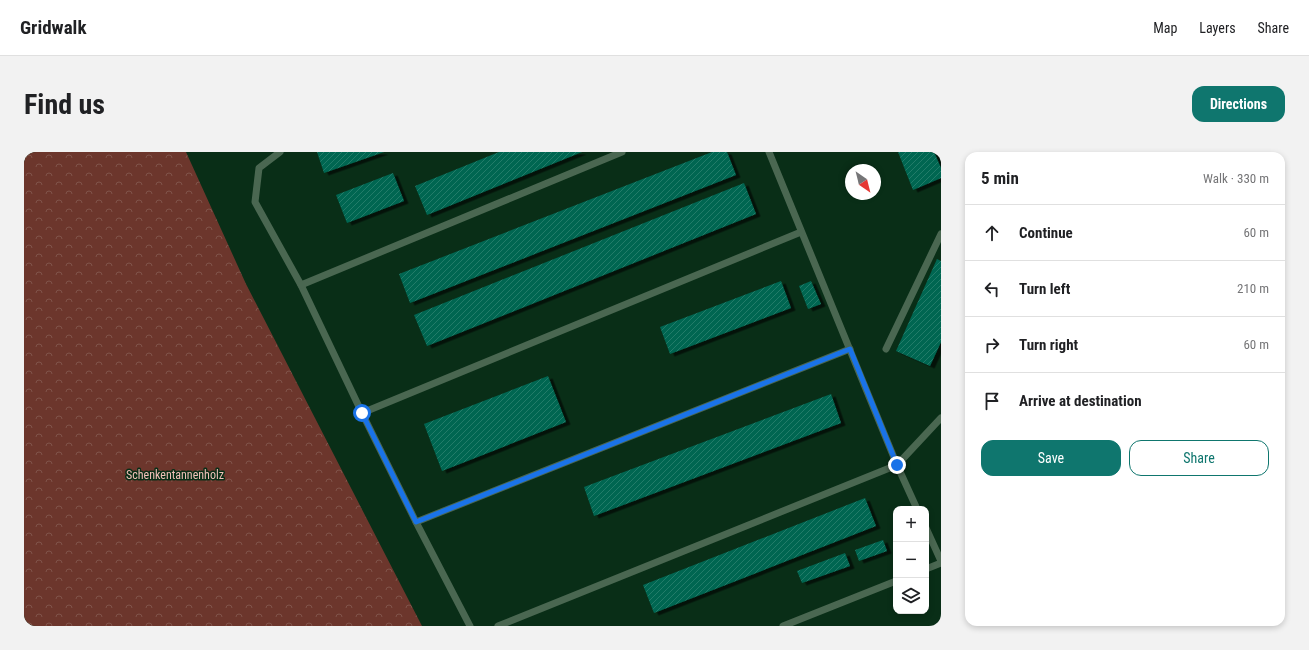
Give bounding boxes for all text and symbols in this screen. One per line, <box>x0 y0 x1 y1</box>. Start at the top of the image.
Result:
text: Gridwalk <box>20 16 86 39</box>
text: Map <box>1153 20 1177 36</box>
text: Layers <box>1199 20 1236 36</box>
text: Share <box>1258 20 1289 36</box>
button: Directions <box>1192 86 1285 122</box>
text: Find us <box>24 88 105 121</box>
north arrow <box>845 164 881 200</box>
text: 5 min <box>981 168 1019 188</box>
text: Walk · 330 m <box>1203 171 1269 186</box>
icon: ahead <box>981 222 1003 244</box>
text: Continue <box>1019 224 1073 242</box>
text: 60 m <box>1243 225 1269 240</box>
icon: left <box>981 278 1003 300</box>
text: Turn left <box>1019 280 1070 298</box>
text: 210 m <box>1237 281 1269 296</box>
icon: right <box>981 334 1003 356</box>
text: Turn right <box>1019 336 1078 354</box>
text: 60 m <box>1243 337 1269 352</box>
icon: arrive <box>981 390 1003 412</box>
text: Arrive at destination <box>1019 392 1142 410</box>
route start <box>353 404 371 422</box>
button: Save <box>981 440 1121 476</box>
button: Share <box>1129 440 1269 476</box>
route end <box>888 456 906 474</box>
park label: Schenkentannenholz <box>126 468 224 482</box>
map controls <box>893 506 929 614</box>
button: + <box>893 506 929 542</box>
button: − <box>893 542 929 578</box>
button: layers <box>893 578 929 614</box>

